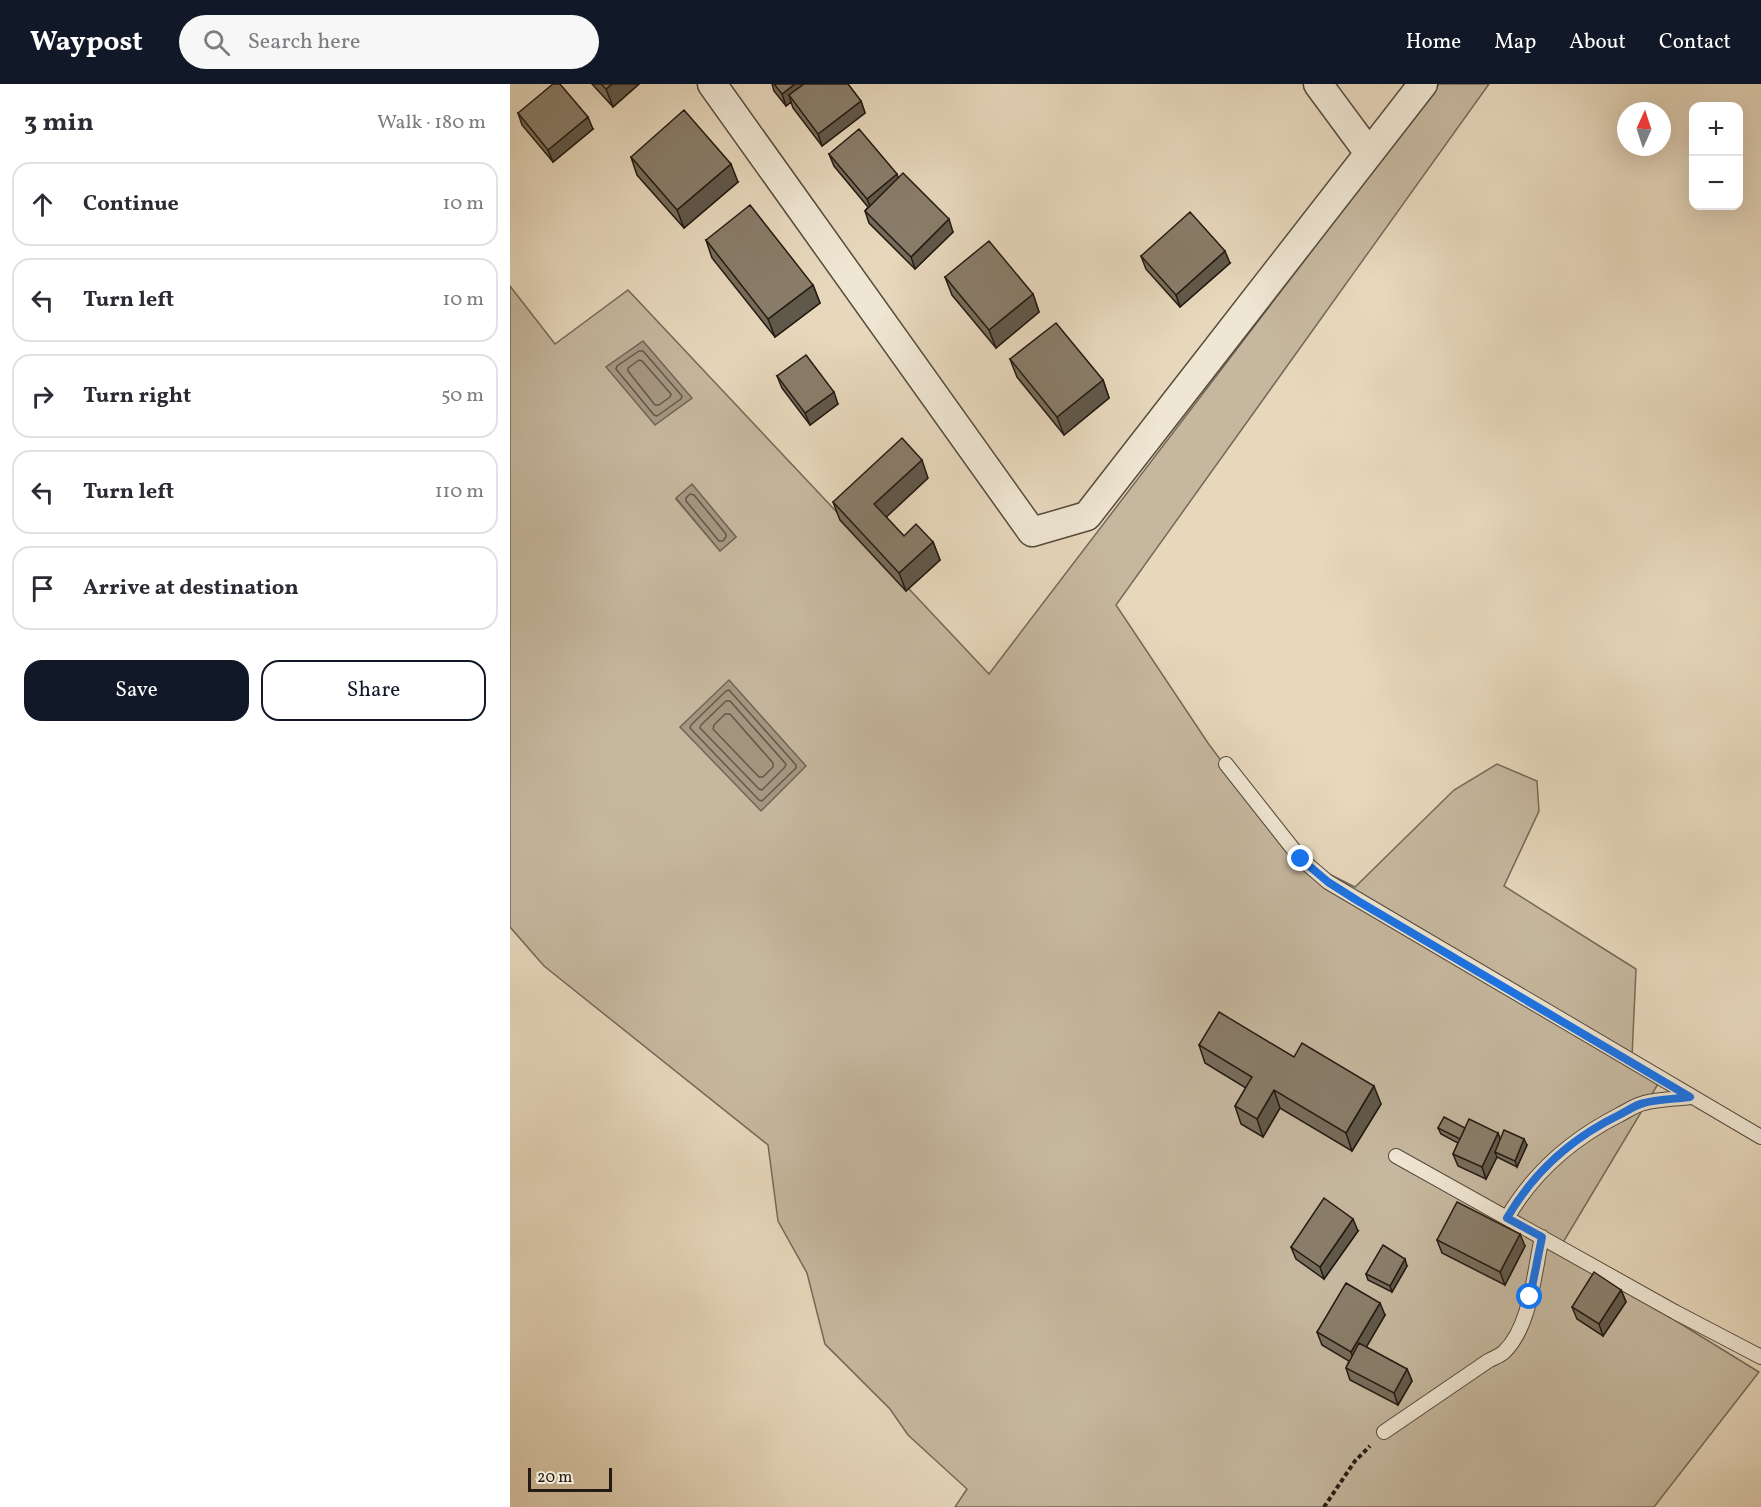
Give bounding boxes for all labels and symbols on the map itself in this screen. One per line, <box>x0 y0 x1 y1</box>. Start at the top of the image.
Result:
north arrow <box>1617 102 1671 156</box>
route end <box>1287 845 1313 871</box>
route start <box>1516 1283 1542 1309</box>
scale bar <box>528 1465 612 1492</box>

